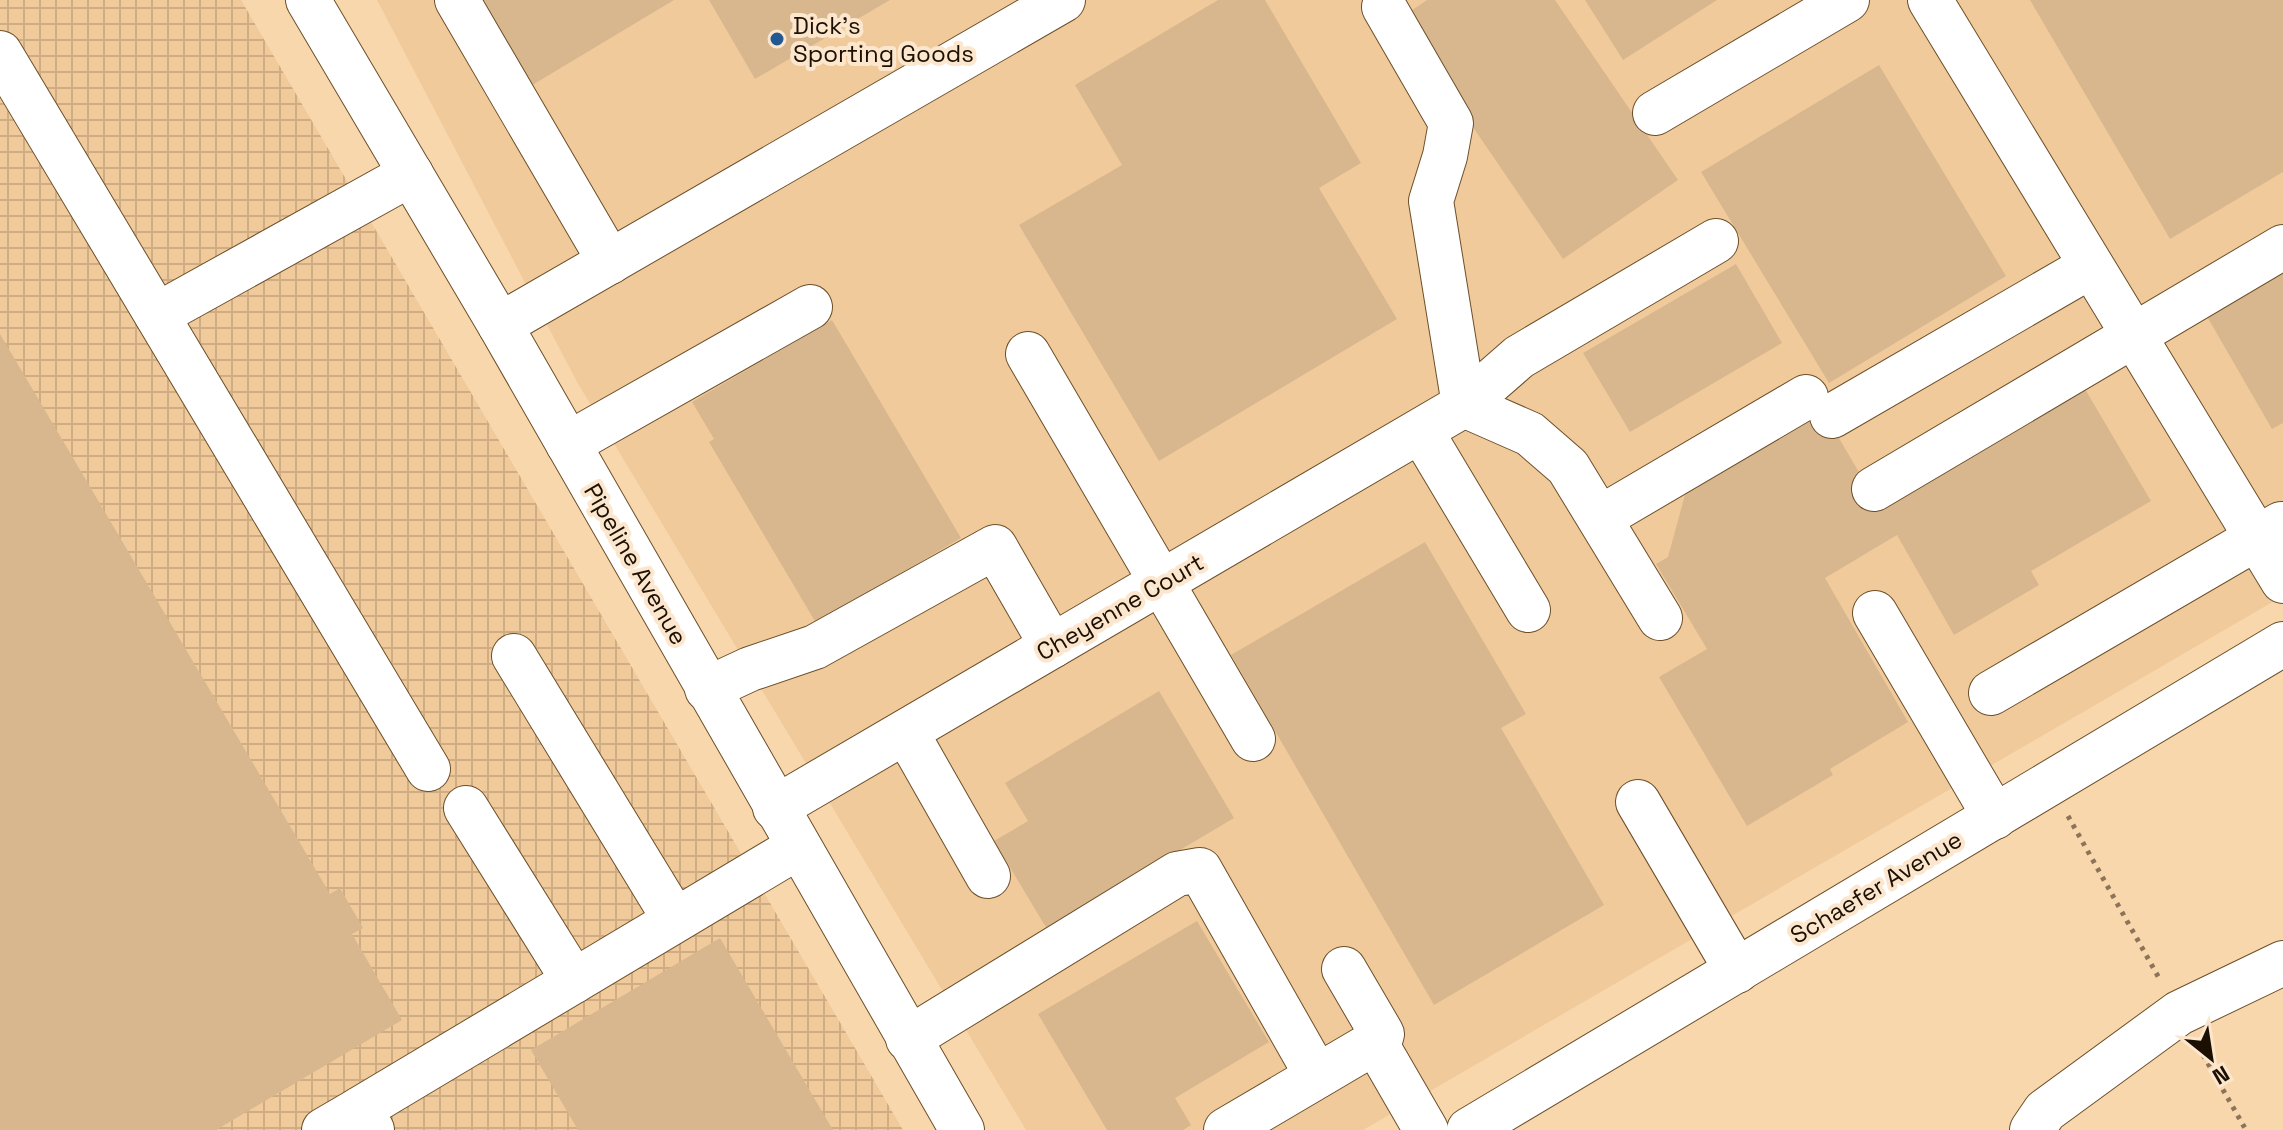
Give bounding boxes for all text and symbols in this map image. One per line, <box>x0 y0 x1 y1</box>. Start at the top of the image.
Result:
place label: Dick's Sporting Goods <box>793 10 974 69</box>
marker: Dick's Sporting Goods <box>768 30 786 48</box>
street label: Pipeline Avenue <box>577 478 695 650</box>
street label: Cheyenne Court <box>1031 547 1209 667</box>
street label: Schaefer Avenue <box>1784 824 1968 950</box>
north arrow <box>2171 1018 2251 1098</box>
text: N <box>2208 1060 2234 1091</box>

